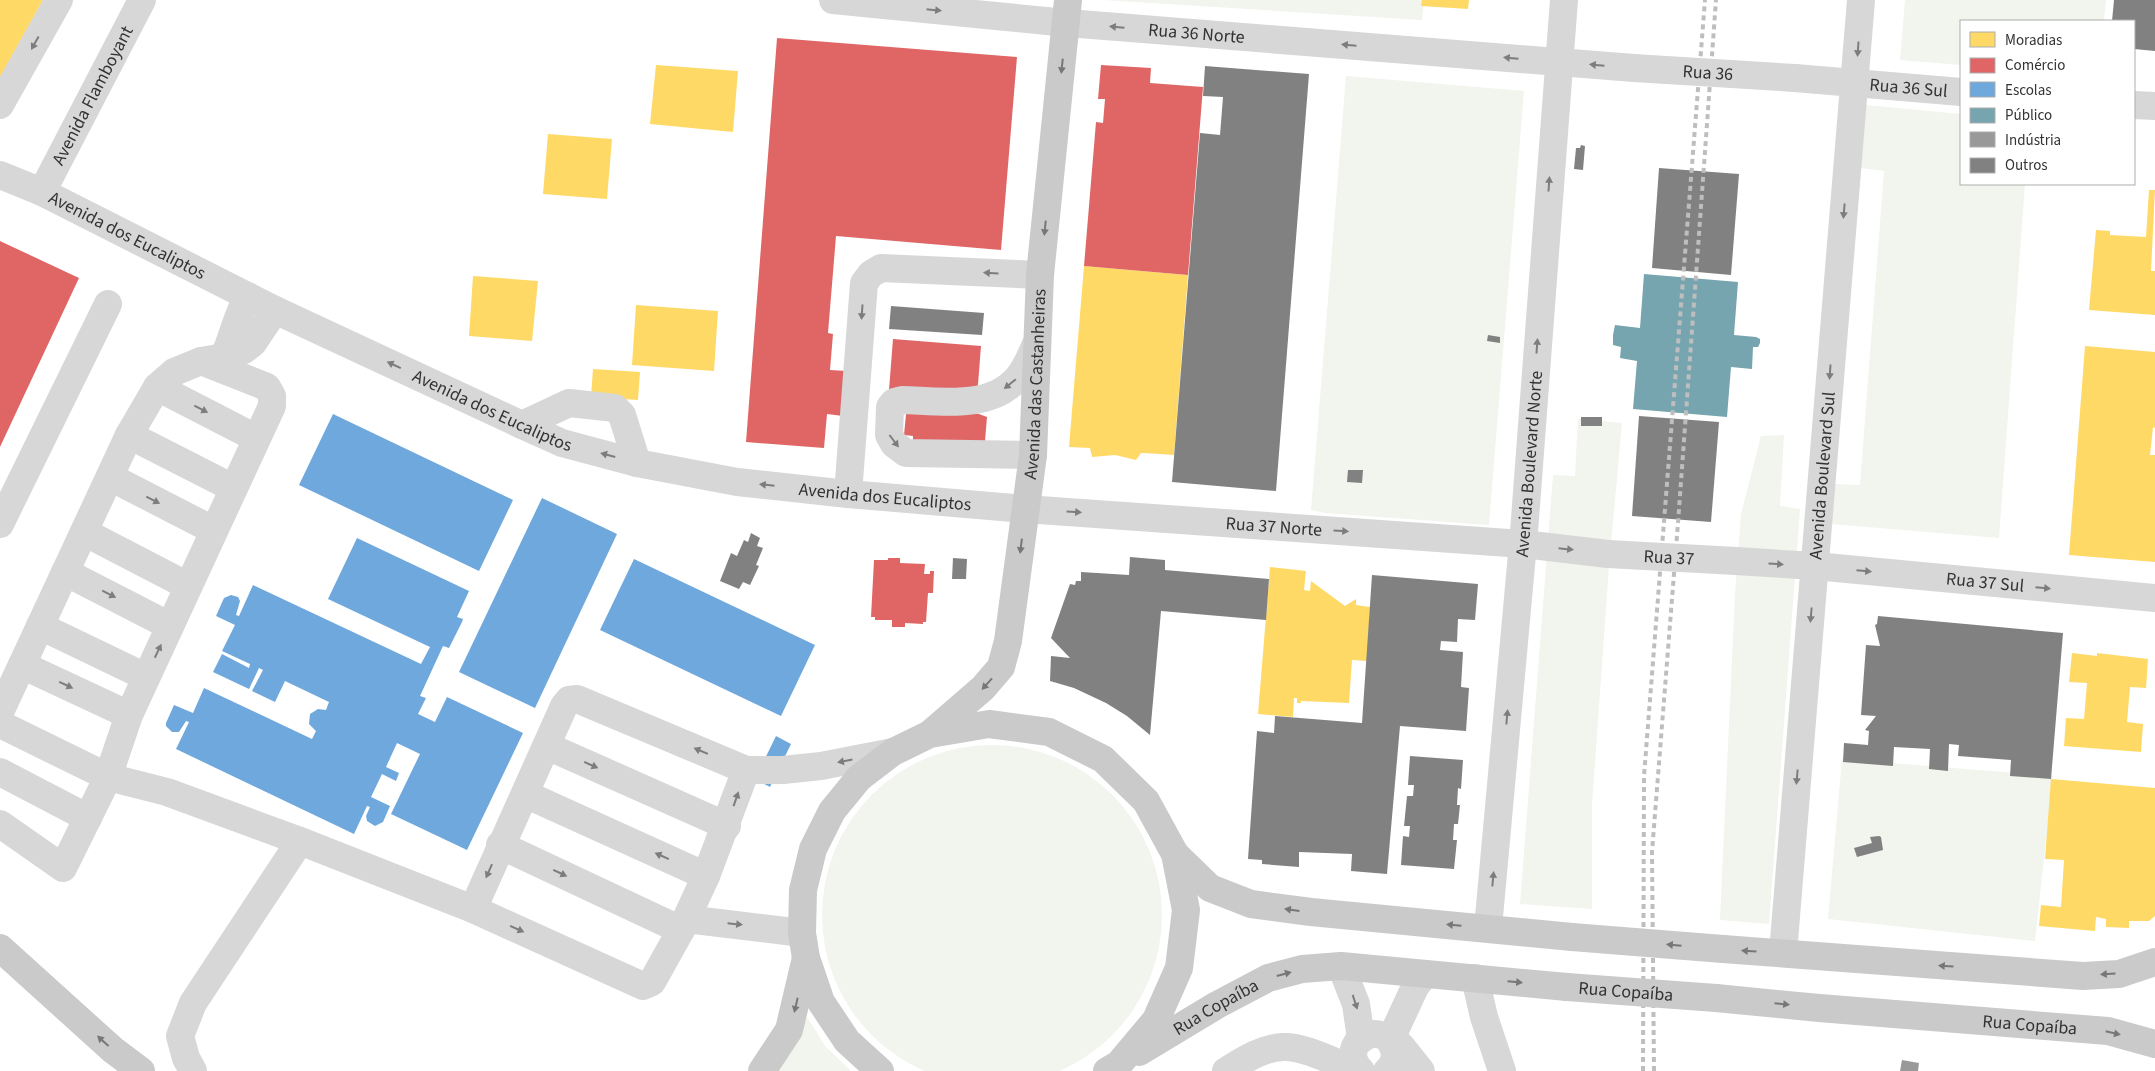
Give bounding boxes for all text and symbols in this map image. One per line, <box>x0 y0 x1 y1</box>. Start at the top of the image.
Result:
one-way arrow <box>926 6 942 14</box>
street label: Rua 36 Norte <box>1147 17 1246 50</box>
legend <box>1960 20 2135 185</box>
street label: Avenida Flamboyant <box>46 21 139 169</box>
one-way arrow <box>1109 23 1125 31</box>
text: Moradias <box>2005 30 2062 51</box>
one-way arrow <box>31 35 39 50</box>
one-way arrow <box>1341 41 1357 49</box>
one-way arrow <box>1853 41 1861 57</box>
one-way arrow <box>1503 54 1519 62</box>
text: Comércio <box>2005 55 2065 76</box>
one-way arrow <box>1058 58 1066 74</box>
street label: Rua 36 <box>1682 59 1734 87</box>
one-way arrow <box>1589 61 1605 69</box>
street label: Rua 36 Sul <box>1869 72 1949 103</box>
text: Escolas <box>2005 80 2052 101</box>
text: Público <box>2005 105 2052 126</box>
text: Indústria <box>2005 130 2061 151</box>
text: Outros <box>2005 155 2048 176</box>
one-way arrow <box>1546 176 1554 192</box>
street label: Avenida dos Eucaliptos <box>45 185 210 285</box>
one-way arrow <box>1840 203 1848 219</box>
one-way arrow <box>1041 220 1049 236</box>
one-way arrow <box>983 269 999 277</box>
street label: Avenida das Castanheiras <box>1017 288 1052 481</box>
one-way arrow <box>858 305 866 321</box>
one-way arrow <box>1533 338 1541 354</box>
one-way arrow <box>387 361 401 369</box>
street label: Avenida dos Eucaliptos <box>408 363 575 458</box>
one-way arrow <box>1826 365 1834 381</box>
street label: Avenida Boulevard Norte <box>1509 370 1549 558</box>
one-way arrow <box>1003 379 1016 390</box>
street label: Avenida Boulevard Sul <box>1803 391 1841 561</box>
one-way arrow <box>193 405 208 413</box>
one-way arrow <box>889 434 899 448</box>
one-way arrow <box>601 451 616 459</box>
street label: Avenida dos Eucaliptos <box>798 476 972 517</box>
one-way arrow <box>759 481 775 489</box>
one-way arrow <box>146 496 160 504</box>
one-way arrow <box>1066 509 1082 517</box>
street label: Rua 37 Norte <box>1225 511 1323 542</box>
one-way arrow <box>1333 528 1349 536</box>
one-way arrow <box>1017 539 1025 555</box>
street label: Rua 37 <box>1643 543 1695 571</box>
one-way arrow <box>1558 545 1574 553</box>
one-way arrow <box>1768 560 1784 568</box>
street label: Rua 37 Sul <box>1945 566 2025 598</box>
one-way arrow <box>1856 567 1872 575</box>
one-way arrow <box>2035 584 2051 592</box>
one-way arrow <box>102 590 116 598</box>
one-way arrow <box>1807 607 1815 623</box>
one-way arrow <box>154 644 162 658</box>
one-way arrow <box>981 677 993 689</box>
one-way arrow <box>59 682 73 690</box>
one-way arrow <box>1504 709 1512 725</box>
one-way arrow <box>694 747 708 755</box>
one-way arrow <box>837 757 852 765</box>
one-way arrow <box>584 762 598 770</box>
one-way arrow <box>1793 769 1801 785</box>
one-way arrow <box>733 792 740 807</box>
one-way arrow <box>655 852 669 860</box>
one-way arrow <box>485 864 493 878</box>
one-way arrow <box>553 870 567 878</box>
one-way arrow <box>1489 871 1497 887</box>
one-way arrow <box>1284 905 1300 913</box>
one-way arrow <box>727 920 743 928</box>
one-way arrow <box>1446 920 1462 928</box>
one-way arrow <box>510 925 524 933</box>
one-way arrow <box>1666 941 1682 949</box>
one-way arrow <box>1741 946 1757 954</box>
one-way arrow <box>1938 961 1954 969</box>
one-way arrow <box>1276 970 1291 978</box>
one-way arrow <box>2100 971 2116 979</box>
street label: Rua Copaíba <box>1168 973 1263 1041</box>
street label: Rua Copaíba <box>1578 975 1674 1007</box>
one-way arrow <box>1507 978 1523 986</box>
one-way arrow <box>1351 995 1359 1010</box>
one-way arrow <box>792 998 800 1013</box>
one-way arrow <box>1774 1001 1790 1009</box>
street label: Rua Copaíba <box>1982 1009 2078 1041</box>
one-way arrow <box>2105 1029 2120 1037</box>
one-way arrow <box>97 1035 109 1047</box>

